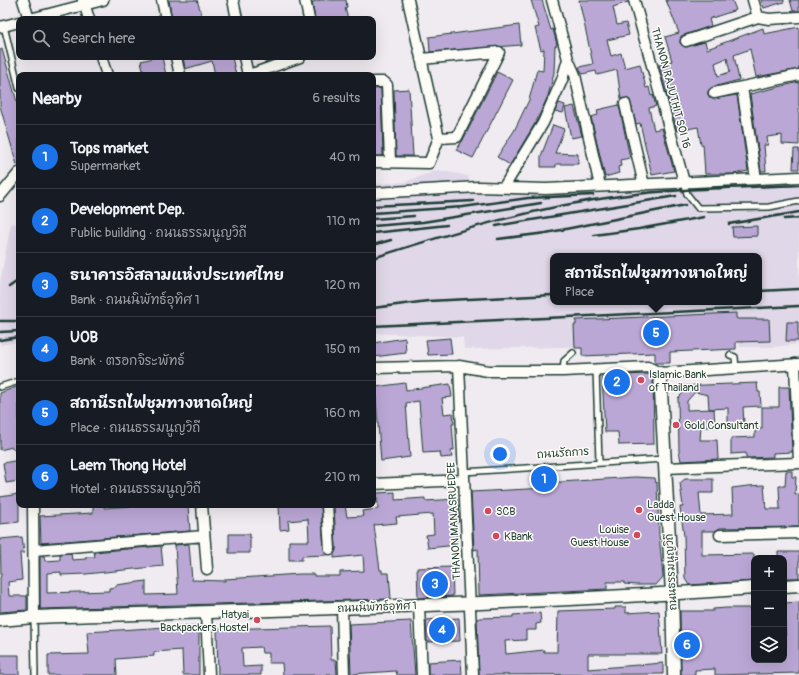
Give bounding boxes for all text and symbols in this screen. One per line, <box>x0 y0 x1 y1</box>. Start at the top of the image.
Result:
search box <box>16 16 376 60</box>
street label: THANON RAJUTHIT SOI 16 <box>649 26 693 150</box>
icon: search <box>30 27 52 49</box>
text: Search here <box>62 29 135 48</box>
text: Nearby <box>32 88 81 109</box>
text: 6 results <box>313 90 360 106</box>
text: Tops market <box>70 139 148 158</box>
text: 1 <box>42 149 48 165</box>
text: 40 m <box>329 149 360 165</box>
text: Supermarket <box>70 158 141 174</box>
text: Development Dep. <box>70 200 185 219</box>
text: 2 <box>41 213 49 229</box>
text: 110 m <box>327 213 360 229</box>
text: Public building · ถนนธรรมนูญวิถี <box>70 225 247 241</box>
popup <box>550 253 762 305</box>
text: สถานีรถไฟชุมทางหาดใหญ่ <box>565 264 747 283</box>
text: ธนาคารอิสลามแห่งประเทศไทย <box>70 266 284 285</box>
text: 3 <box>41 277 49 293</box>
text: 120 m <box>324 277 360 293</box>
text: Place <box>565 284 594 300</box>
text: Bank · ถนนนิพัทธ์อุทิศ 1 <box>70 292 199 308</box>
pin: 5 <box>643 318 669 348</box>
text: UOB <box>70 328 98 347</box>
text: 4 <box>41 341 49 357</box>
text: 150 m <box>325 341 360 357</box>
text: Bank · ตรอกจิระพัทธ์ <box>70 353 185 369</box>
pin: 2 <box>604 367 630 397</box>
place label: Islamic Bank of Thailand <box>649 368 707 394</box>
marker: Islamic Bank of Thailand <box>636 375 646 385</box>
text: สถานีรถไฟชุมทางหาดใหญ่ <box>70 394 253 413</box>
text: 5 <box>41 405 49 421</box>
text: 160 m <box>324 405 360 421</box>
place label: Gold Consultant <box>684 419 759 432</box>
text: Place · ถนนธรรมนูญวิถี <box>70 420 200 436</box>
marker: Gold Consultant <box>671 420 681 430</box>
your location <box>490 444 510 464</box>
street label: ถนนรัถการ <box>536 444 590 461</box>
text: Laem Thong Hotel <box>70 456 186 475</box>
street label: THANON MANASRUEDEE <box>444 461 464 580</box>
pin: 1 <box>531 464 557 494</box>
text: 6 <box>41 469 49 485</box>
text: 210 m <box>324 469 360 485</box>
text: Hotel · ถนนธรรมนูญวิถี <box>70 481 201 497</box>
place label: Ladda Guest House <box>647 498 706 524</box>
place label: SCB <box>496 505 515 518</box>
marker: Ladda Guest House <box>634 505 644 515</box>
marker: SCB <box>483 506 493 516</box>
place label: Louise Guest House <box>570 523 630 549</box>
place label: KBank <box>504 530 533 543</box>
marker: Louise Guest House <box>632 530 642 540</box>
marker: KBank <box>491 531 501 541</box>
street label: ถนนธรรมนูญวิถี <box>661 533 682 611</box>
map controls <box>751 555 787 663</box>
button: + <box>751 555 787 591</box>
pin: 3 <box>422 569 448 599</box>
button: − <box>751 591 787 627</box>
street label: ถนนนิพัทธ์อุทิศ 1 <box>337 597 417 617</box>
place label: Hatyai Backpackers Hostel <box>160 608 249 634</box>
marker: Hatyai Backpackers Hostel <box>252 615 262 625</box>
pin: 4 <box>429 615 455 645</box>
button: layers <box>751 627 787 663</box>
pin: 6 <box>674 630 700 660</box>

